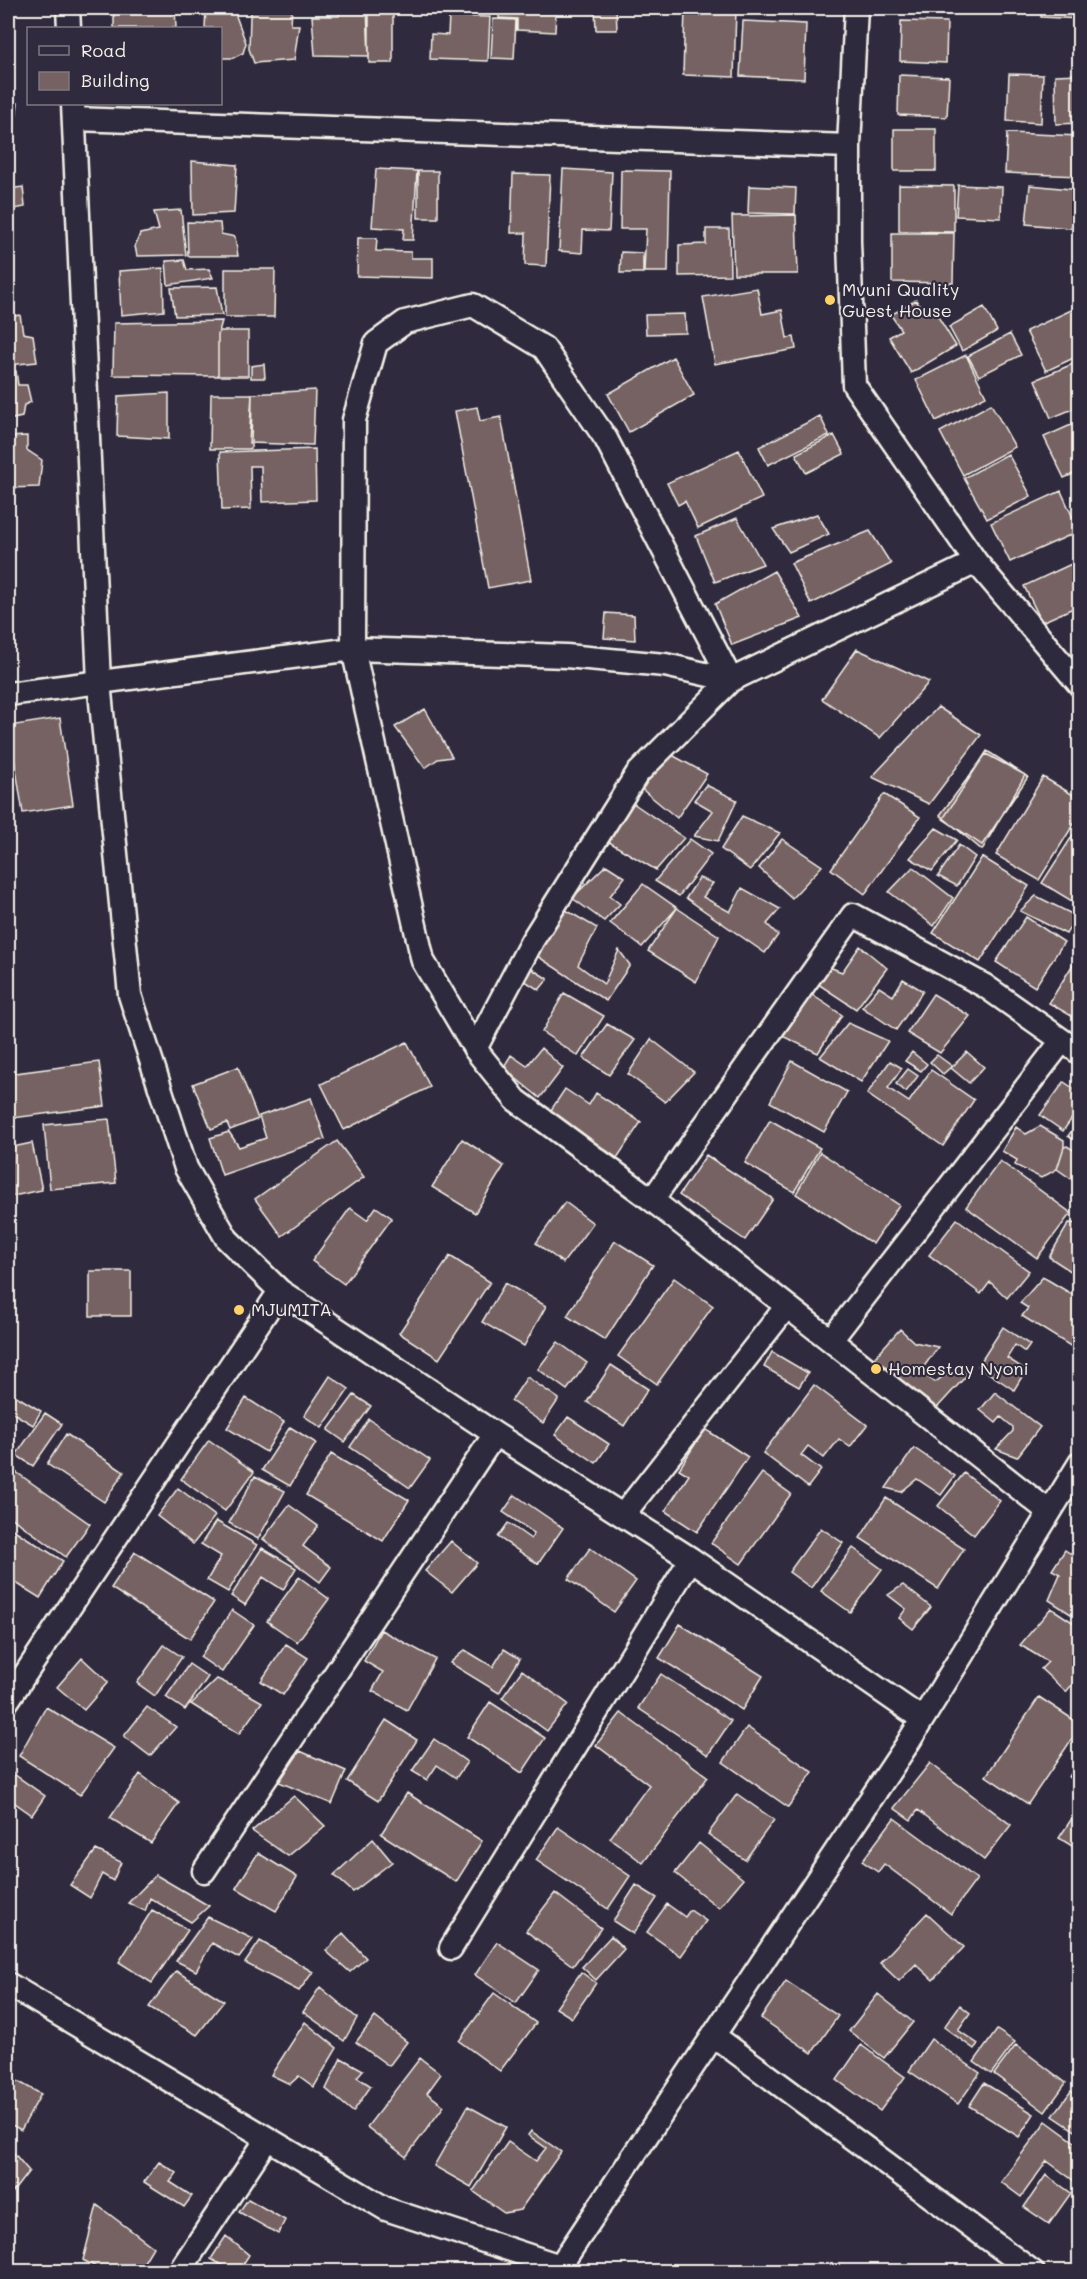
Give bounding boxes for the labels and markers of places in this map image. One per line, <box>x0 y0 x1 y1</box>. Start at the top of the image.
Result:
place label: Mvuni Quality Guest House <box>842 277 959 322</box>
marker: Mvuni Quality Guest House <box>823 293 837 307</box>
place label: MJUMITA <box>251 1297 332 1321</box>
marker: MJUMITA <box>232 1303 246 1317</box>
place label: Homestay Nyoni <box>888 1356 1029 1380</box>
marker: Homestay Nyoni <box>869 1362 883 1376</box>

